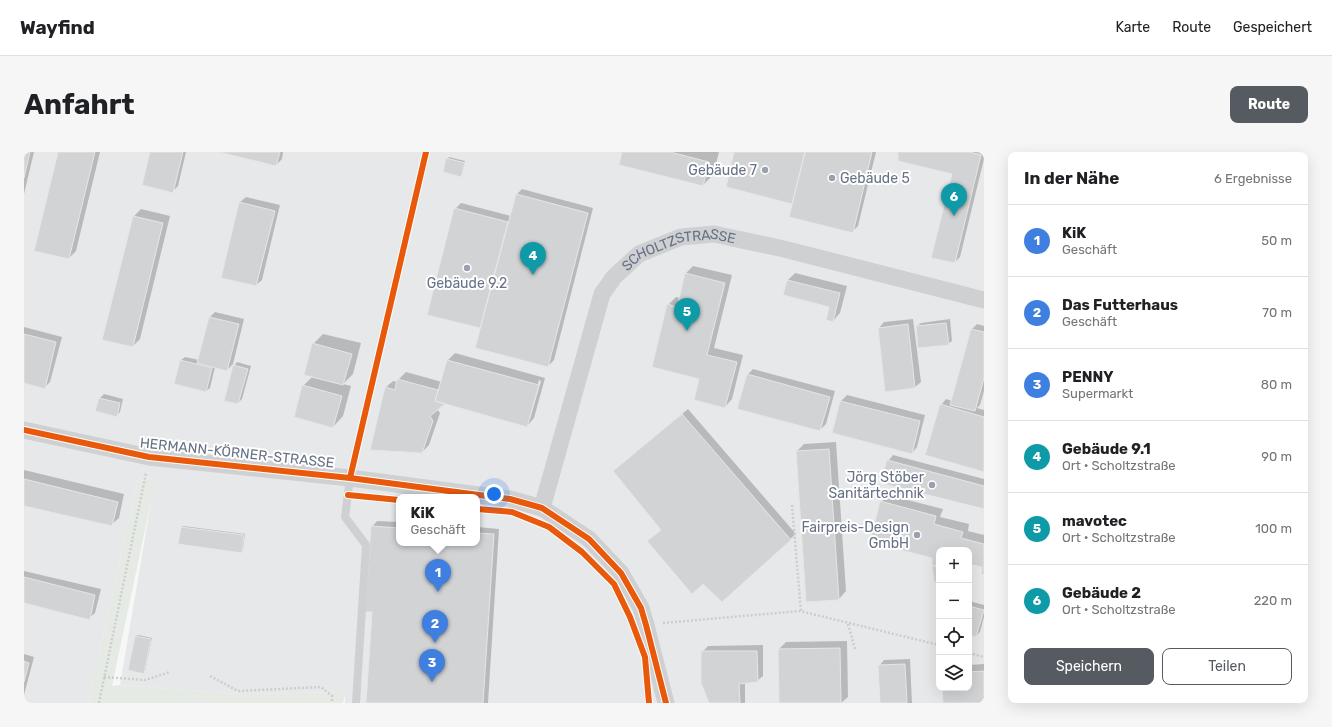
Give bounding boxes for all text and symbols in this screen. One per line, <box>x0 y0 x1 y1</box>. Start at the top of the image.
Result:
text: Wayfind <box>20 16 95 39</box>
text: Karte <box>1115 19 1150 36</box>
text: Route <box>1172 19 1211 36</box>
text: Gespeichert <box>1233 19 1312 36</box>
button: Route <box>1230 86 1308 123</box>
text: Anfahrt <box>24 88 135 121</box>
place label: Gebäude 7 <box>688 162 757 179</box>
marker: Gebäude 7 <box>760 165 770 175</box>
text: In der Nähe <box>1024 168 1119 188</box>
place label: Gebäude 5 <box>840 170 910 187</box>
text: 6 Ergebnisse <box>1214 171 1292 186</box>
marker: Gebäude 5 <box>827 173 837 183</box>
pin: 6 <box>941 183 967 216</box>
text: KiK <box>1062 224 1086 242</box>
street label: SCHOLTZSTRASSE <box>618 225 737 274</box>
text: 1 <box>1034 233 1040 248</box>
text: 50 m <box>1261 233 1292 248</box>
pin: 4 <box>520 242 546 275</box>
text: Geschäft <box>1062 242 1117 257</box>
marker: Gebäude 9.2 <box>462 263 472 273</box>
place label: Gebäude 9.2 <box>427 275 507 292</box>
text: Das Futterhaus <box>1062 296 1178 314</box>
pin: 5 <box>674 298 700 331</box>
text: 2 <box>1033 305 1041 320</box>
text: 70 m <box>1262 305 1292 320</box>
text: Geschäft <box>1062 314 1117 329</box>
text: PENNY <box>1062 368 1114 386</box>
text: 3 <box>1033 377 1041 392</box>
text: 80 m <box>1261 377 1292 392</box>
text: Supermarkt <box>1062 386 1133 401</box>
street label: HERMANN-KÖRNER-STRASSE <box>139 434 335 472</box>
text: Gebäude 9.1 <box>1062 440 1151 458</box>
text: 4 <box>1033 449 1041 464</box>
text: 90 m <box>1261 449 1292 464</box>
text: Ort · Scholtzstraße <box>1062 458 1176 473</box>
place label: Jörg Stöber Sanitärtechnik <box>829 469 925 502</box>
marker: Jörg Stöber Sanitärtechnik <box>927 480 937 490</box>
your location <box>484 484 504 504</box>
popup <box>396 494 480 546</box>
text: KiK <box>410 504 435 522</box>
text: mavotec <box>1062 512 1127 530</box>
place label: Fairpreis-Design GmbH <box>802 519 909 552</box>
text: 5 <box>1033 521 1041 536</box>
text: 100 m <box>1255 521 1292 536</box>
text: Geschäft <box>410 522 466 537</box>
marker: Fairpreis-Design GmbH <box>912 530 922 540</box>
text: Ort · Scholtzstraße <box>1062 530 1176 545</box>
map controls <box>936 547 972 691</box>
button: + <box>936 547 972 583</box>
pin: 1 <box>425 559 451 592</box>
button: − <box>936 583 972 619</box>
text: Gebäude 2 <box>1062 584 1141 602</box>
text: 6 <box>1033 593 1041 608</box>
text: 220 m <box>1254 593 1292 608</box>
text: Ort · Scholtzstraße <box>1062 602 1176 617</box>
pin: 2 <box>422 610 448 643</box>
button: locate <box>936 619 972 655</box>
button: Speichern <box>1024 648 1154 685</box>
button: Teilen <box>1162 648 1292 685</box>
pin: 3 <box>419 649 445 682</box>
button: layers <box>936 655 972 691</box>

